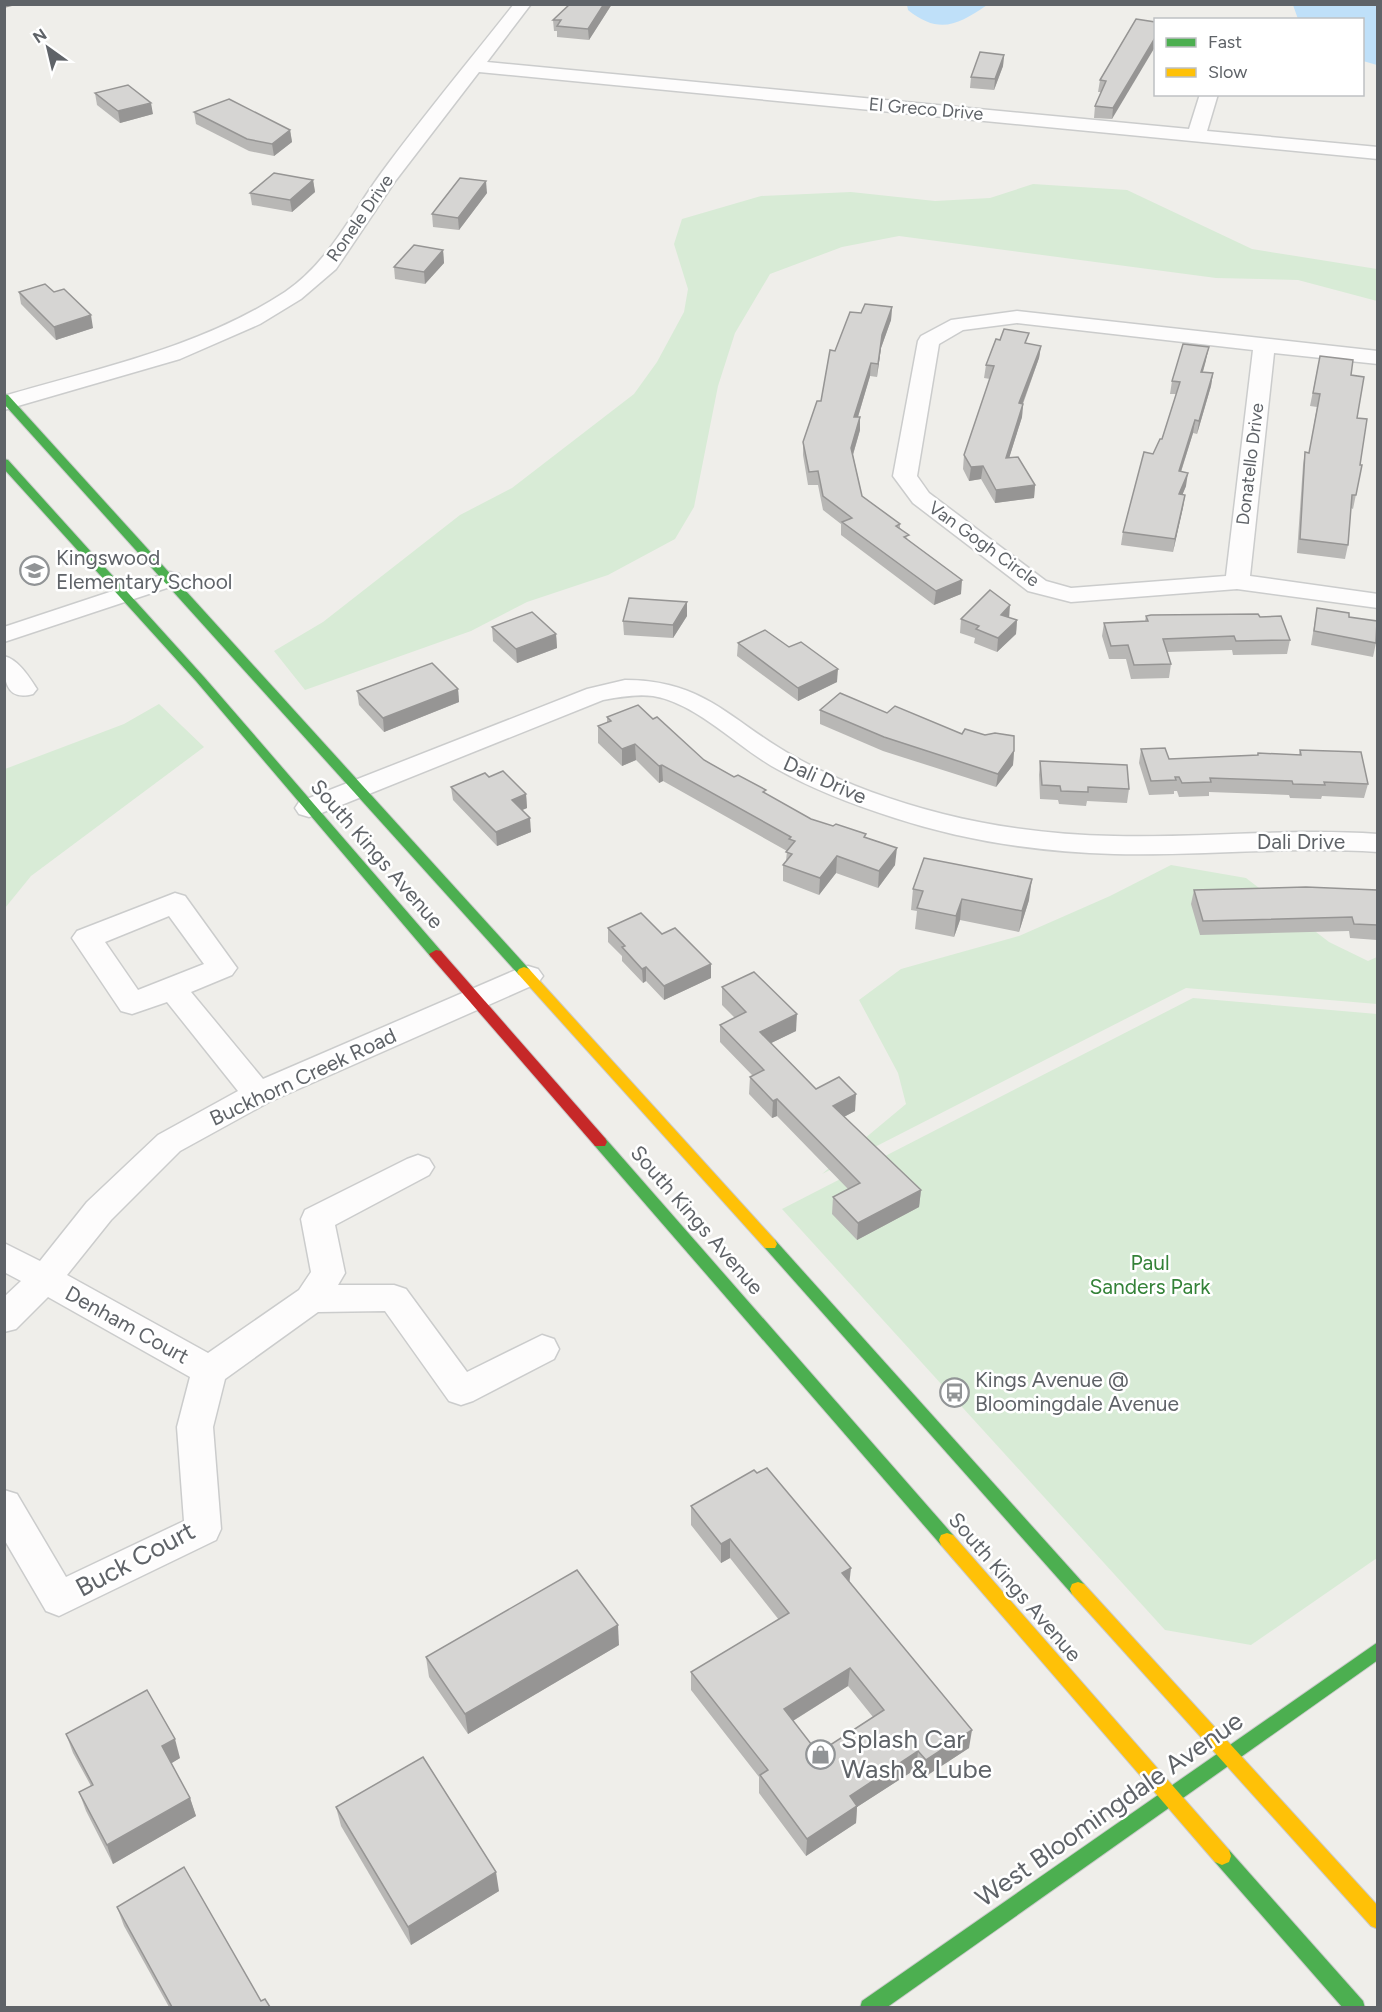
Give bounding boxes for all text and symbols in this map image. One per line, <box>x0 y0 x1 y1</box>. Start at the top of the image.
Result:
north arrow <box>18 18 78 78</box>
legend <box>1154 18 1364 96</box>
text: N <box>29 25 50 47</box>
text: Fast <box>1208 31 1242 53</box>
text: Slow <box>1208 61 1247 83</box>
street label: El Greco Drive <box>868 93 984 125</box>
street label: Ronele Drive <box>322 170 398 266</box>
street label: Donatello Drive <box>1232 401 1268 526</box>
street label: Van Gogh Circle <box>924 496 1044 592</box>
place label: Kingswood Elementary School <box>56 545 232 594</box>
school or university icon: Kingswood Elementary School <box>19 554 51 586</box>
street label: Dali Drive <box>780 750 871 809</box>
street label: South Kings Avenue <box>306 774 449 933</box>
street label: Dali Drive <box>1257 829 1345 854</box>
street label: Buckhorn Creek Road <box>206 1022 400 1131</box>
street label: South Kings Avenue <box>626 1140 769 1299</box>
park label: Paul Sanders Park <box>1089 1250 1211 1299</box>
street label: Denham Court <box>61 1280 193 1369</box>
place label: Kings Avenue @ Bloomingdale Avenue <box>975 1367 1179 1416</box>
bus stop icon: Kings Avenue @ Bloomingdale Avenue <box>938 1376 970 1408</box>
street label: South Kings Avenue <box>944 1507 1087 1666</box>
street label: Buck Court <box>70 1514 200 1604</box>
street label: West Bloomingdale Avenue <box>969 1704 1249 1914</box>
place label: Splash Car Wash & Lube <box>841 1723 992 1785</box>
shop icon: Splash Car Wash & Lube <box>804 1738 836 1770</box>

